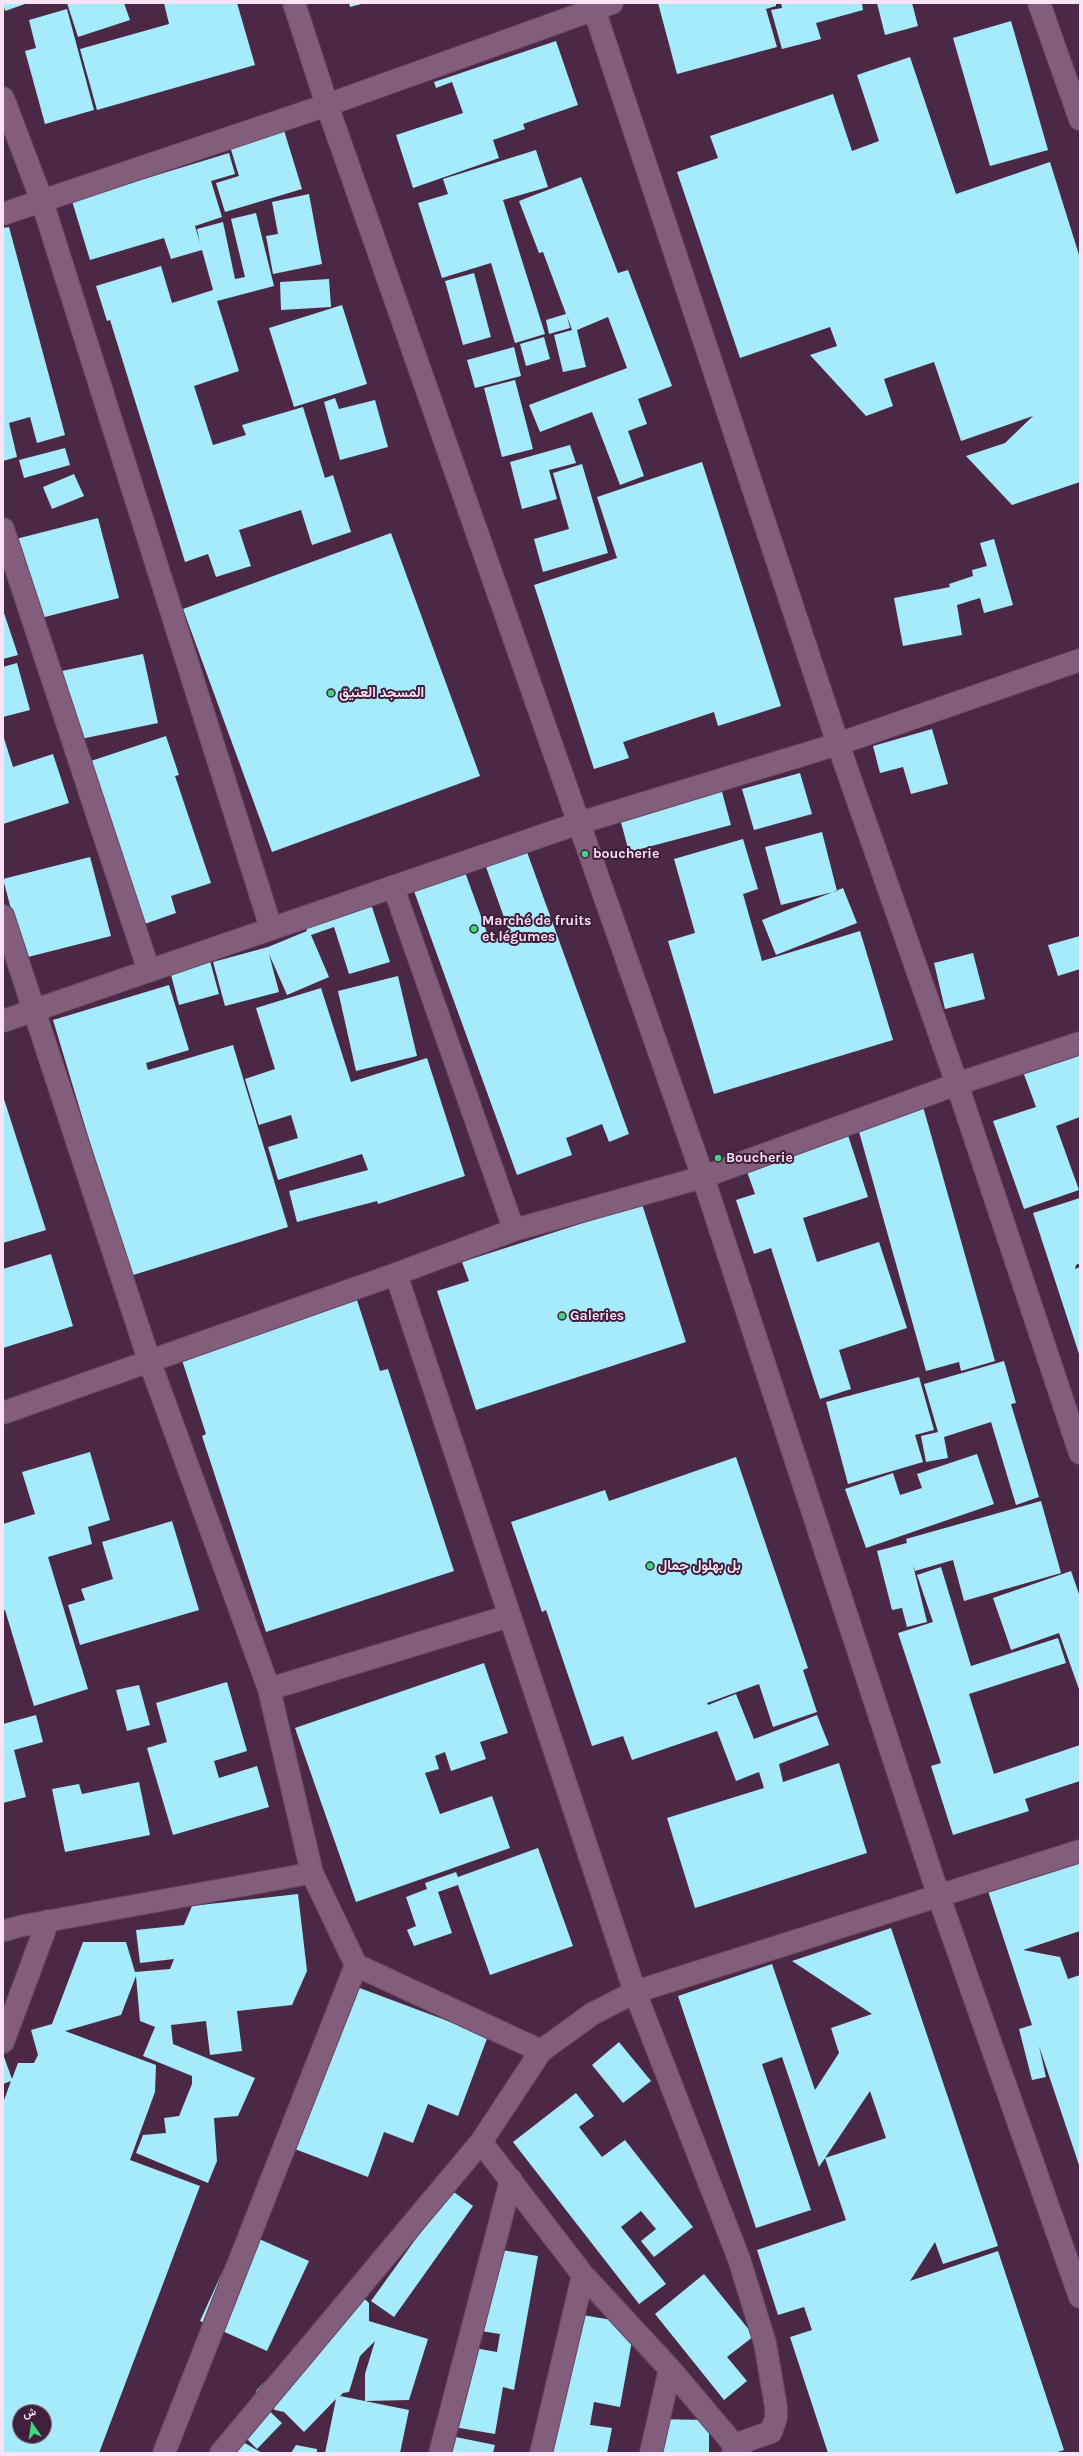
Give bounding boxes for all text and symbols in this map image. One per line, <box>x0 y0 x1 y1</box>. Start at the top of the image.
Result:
place label: المسجد العتيق <box>339 685 424 701</box>
marker: المسجد العتيق <box>326 688 336 698</box>
place label: boucherie <box>593 846 659 862</box>
marker: boucherie <box>580 849 590 859</box>
place label: Marché de fruits et légumes <box>482 913 592 946</box>
marker: Marché de fruits et légumes <box>469 924 479 934</box>
place label: Boucherie <box>726 1150 793 1166</box>
marker: Boucherie <box>713 1153 723 1163</box>
place label: Galeries <box>570 1308 624 1324</box>
marker: Galeries <box>557 1311 567 1321</box>
place label: بل بهلول جمال <box>658 1558 741 1574</box>
marker: بل بهلول جمال <box>645 1561 655 1571</box>
north arrow <box>12 2404 52 2444</box>
text: ش <box>22 2405 37 2421</box>

